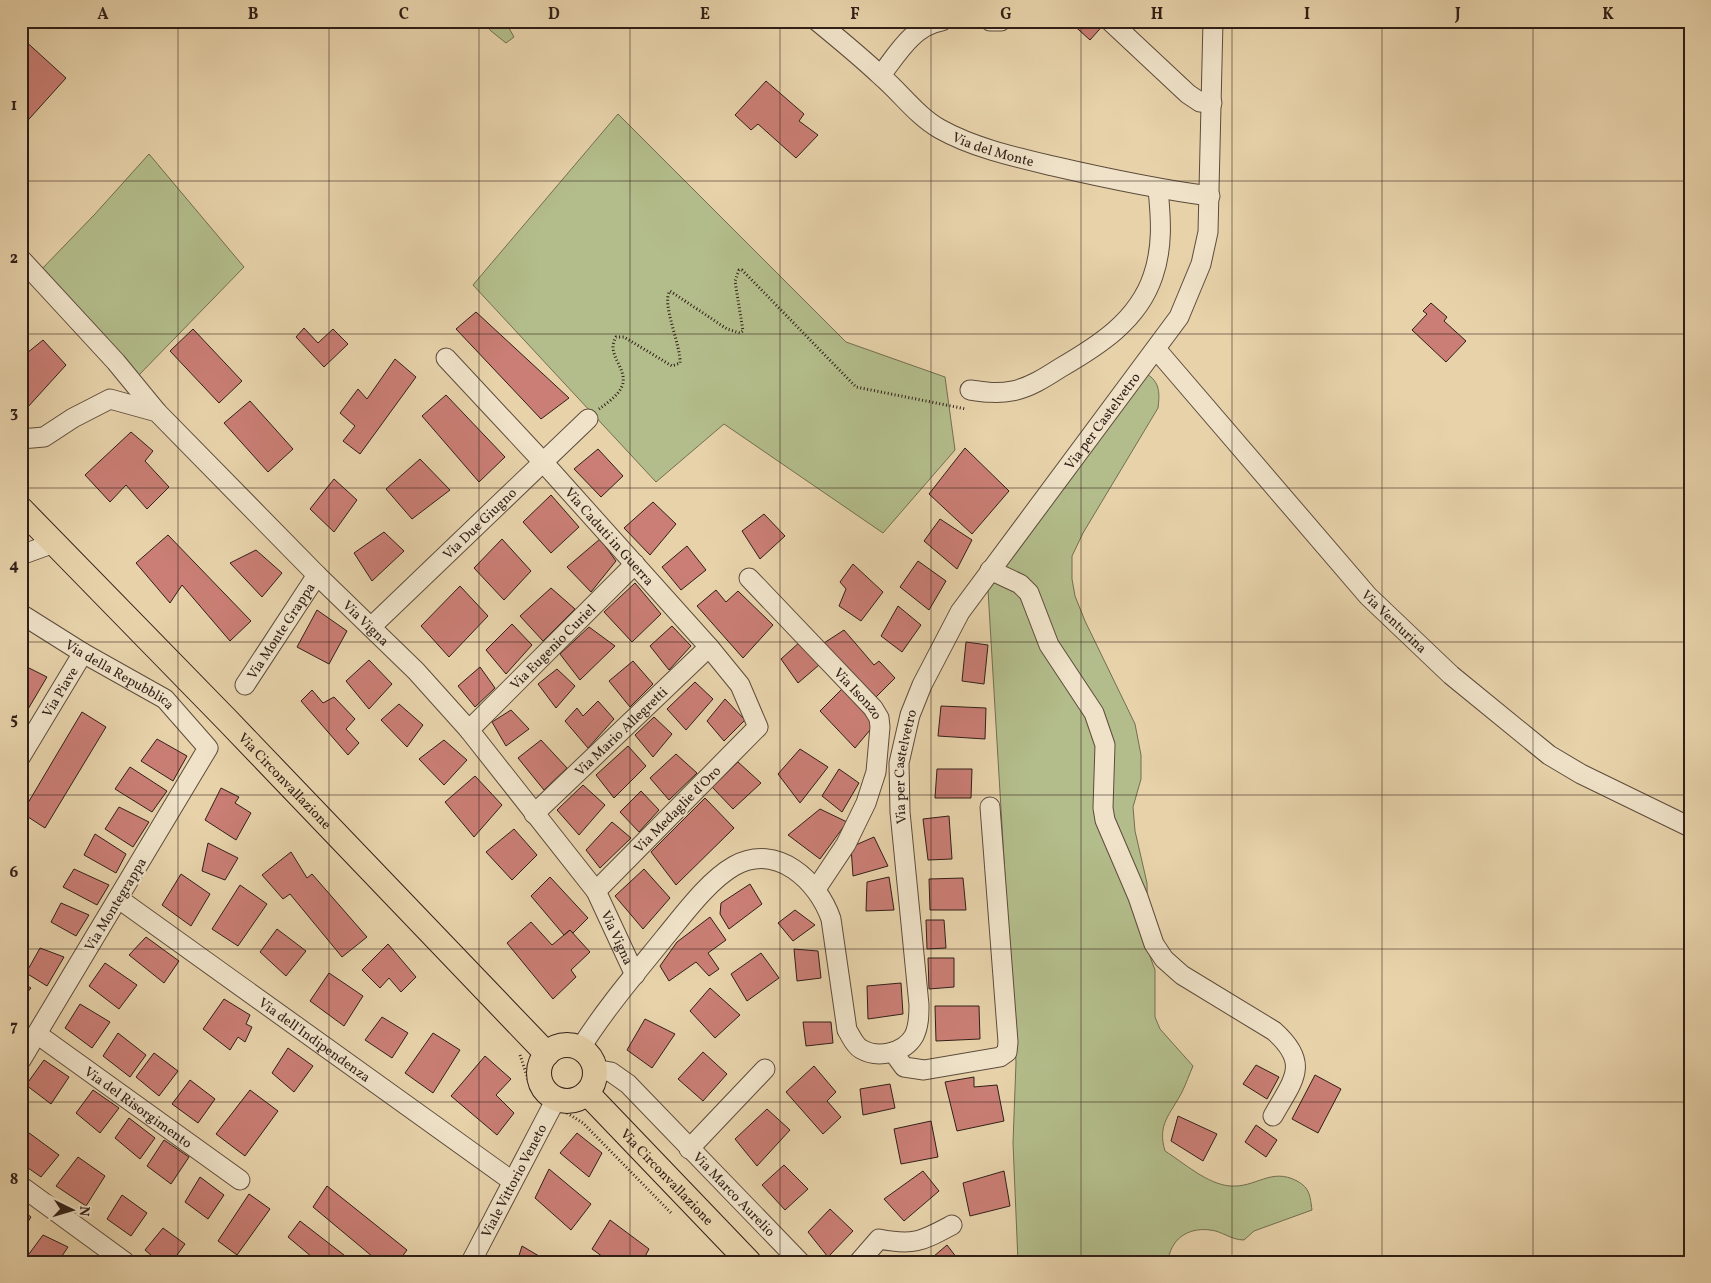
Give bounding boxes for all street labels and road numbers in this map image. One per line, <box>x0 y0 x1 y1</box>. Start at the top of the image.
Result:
street label: Via del Monte <box>949 128 1036 172</box>
street label: Via per Castelvetro <box>1061 369 1145 474</box>
street label: Via Due Giugno <box>439 484 521 564</box>
street label: Via Caduti in Guerra <box>559 484 658 590</box>
street label: Via Monte Grappa <box>243 579 320 683</box>
street label: Via Venturina <box>1356 587 1430 658</box>
street label: Via Vigna <box>338 597 393 651</box>
street label: Via Eugenio Curiel <box>507 601 600 695</box>
street label: Via della Repubblica <box>61 636 178 714</box>
street label: Via Piave <box>38 663 84 721</box>
street label: Via Isonzo <box>829 664 886 723</box>
street label: Via Mario Allegretti <box>571 683 672 781</box>
street label: Via per Castelvetro <box>891 707 922 825</box>
street label: Via Circonvallazione <box>233 729 335 835</box>
street label: Via Medaglie d'Oro <box>630 762 726 858</box>
street label: Via Montegrappa <box>81 854 152 955</box>
street label: Via Vigna <box>595 908 637 968</box>
street label: Via dell'Indipendenza <box>254 994 374 1087</box>
street label: Via del Risorgimento <box>80 1063 195 1153</box>
street label: Viale Vittorio Veneto <box>477 1121 552 1241</box>
street label: Via Circonvallazione <box>615 1125 717 1231</box>
street label: Via Marco Aurelio <box>688 1148 779 1242</box>

